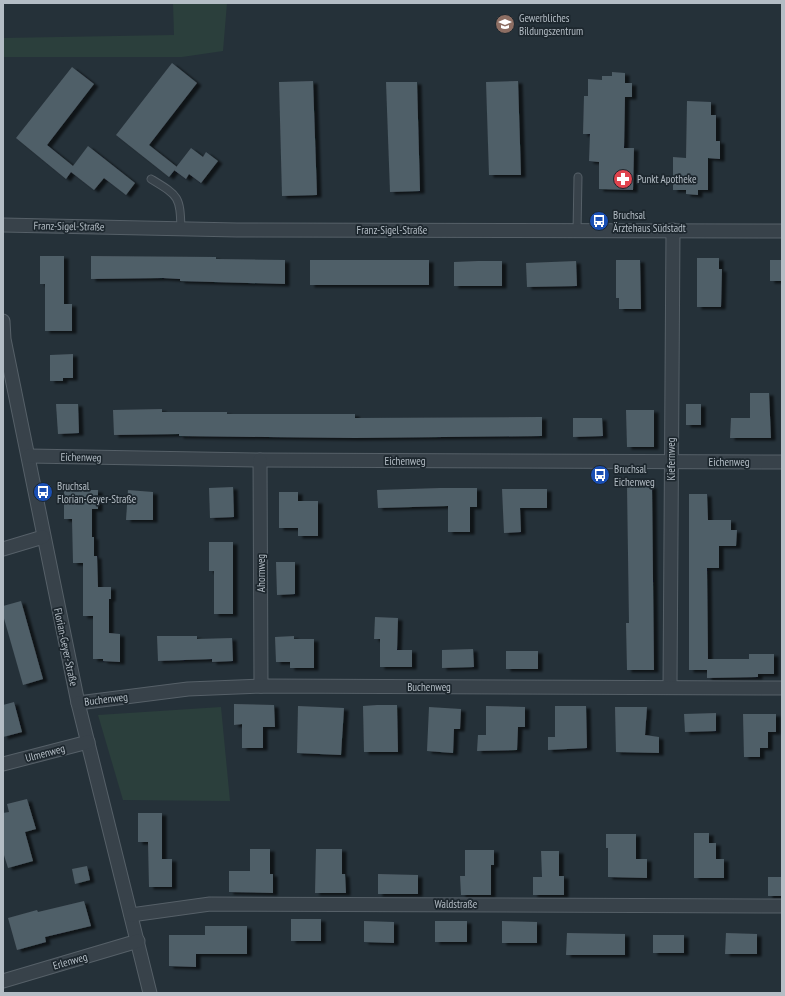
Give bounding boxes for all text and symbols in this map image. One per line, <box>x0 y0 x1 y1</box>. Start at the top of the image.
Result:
place label: Gewerbliches Bildungszentrum <box>519 11 583 38</box>
school or university icon: Gewerbliches Bildungszentrum <box>494 13 516 35</box>
pharmacy icon: Punkt Apotheke <box>612 168 634 190</box>
place label: Punkt Apotheke <box>637 172 697 186</box>
place label: Bruchsal Ärztehaus Südstadt <box>613 208 686 235</box>
bus stop icon: Bruchsal Ärztehaus Südstadt <box>588 210 610 232</box>
street label: Franz-Sigel-Straße <box>33 218 105 234</box>
street label: Franz-Sigel-Straße <box>357 223 428 237</box>
street label: Kiefernweg <box>664 437 678 481</box>
street label: Eichenweg <box>60 450 102 464</box>
street label: Eichenweg <box>385 454 426 468</box>
street label: Eichenweg <box>709 455 750 469</box>
place label: Bruchsal Eichenweg <box>614 462 655 489</box>
bus stop icon: Bruchsal Eichenweg <box>589 464 611 486</box>
place label: Bruchsal Florian-Geyer-Straße <box>57 479 137 506</box>
bus stop icon: Bruchsal Florian-Geyer-Straße <box>32 481 54 503</box>
street label: Ahornweg <box>254 554 268 592</box>
street label: Florian-Geyer-Straße <box>51 607 81 688</box>
street label: Buchenweg <box>407 680 451 694</box>
street label: Buchenweg <box>83 689 129 709</box>
street label: Ulmenweg <box>24 741 67 765</box>
street label: Waldstraße <box>435 897 478 911</box>
street label: Erlenweg <box>51 949 89 973</box>

